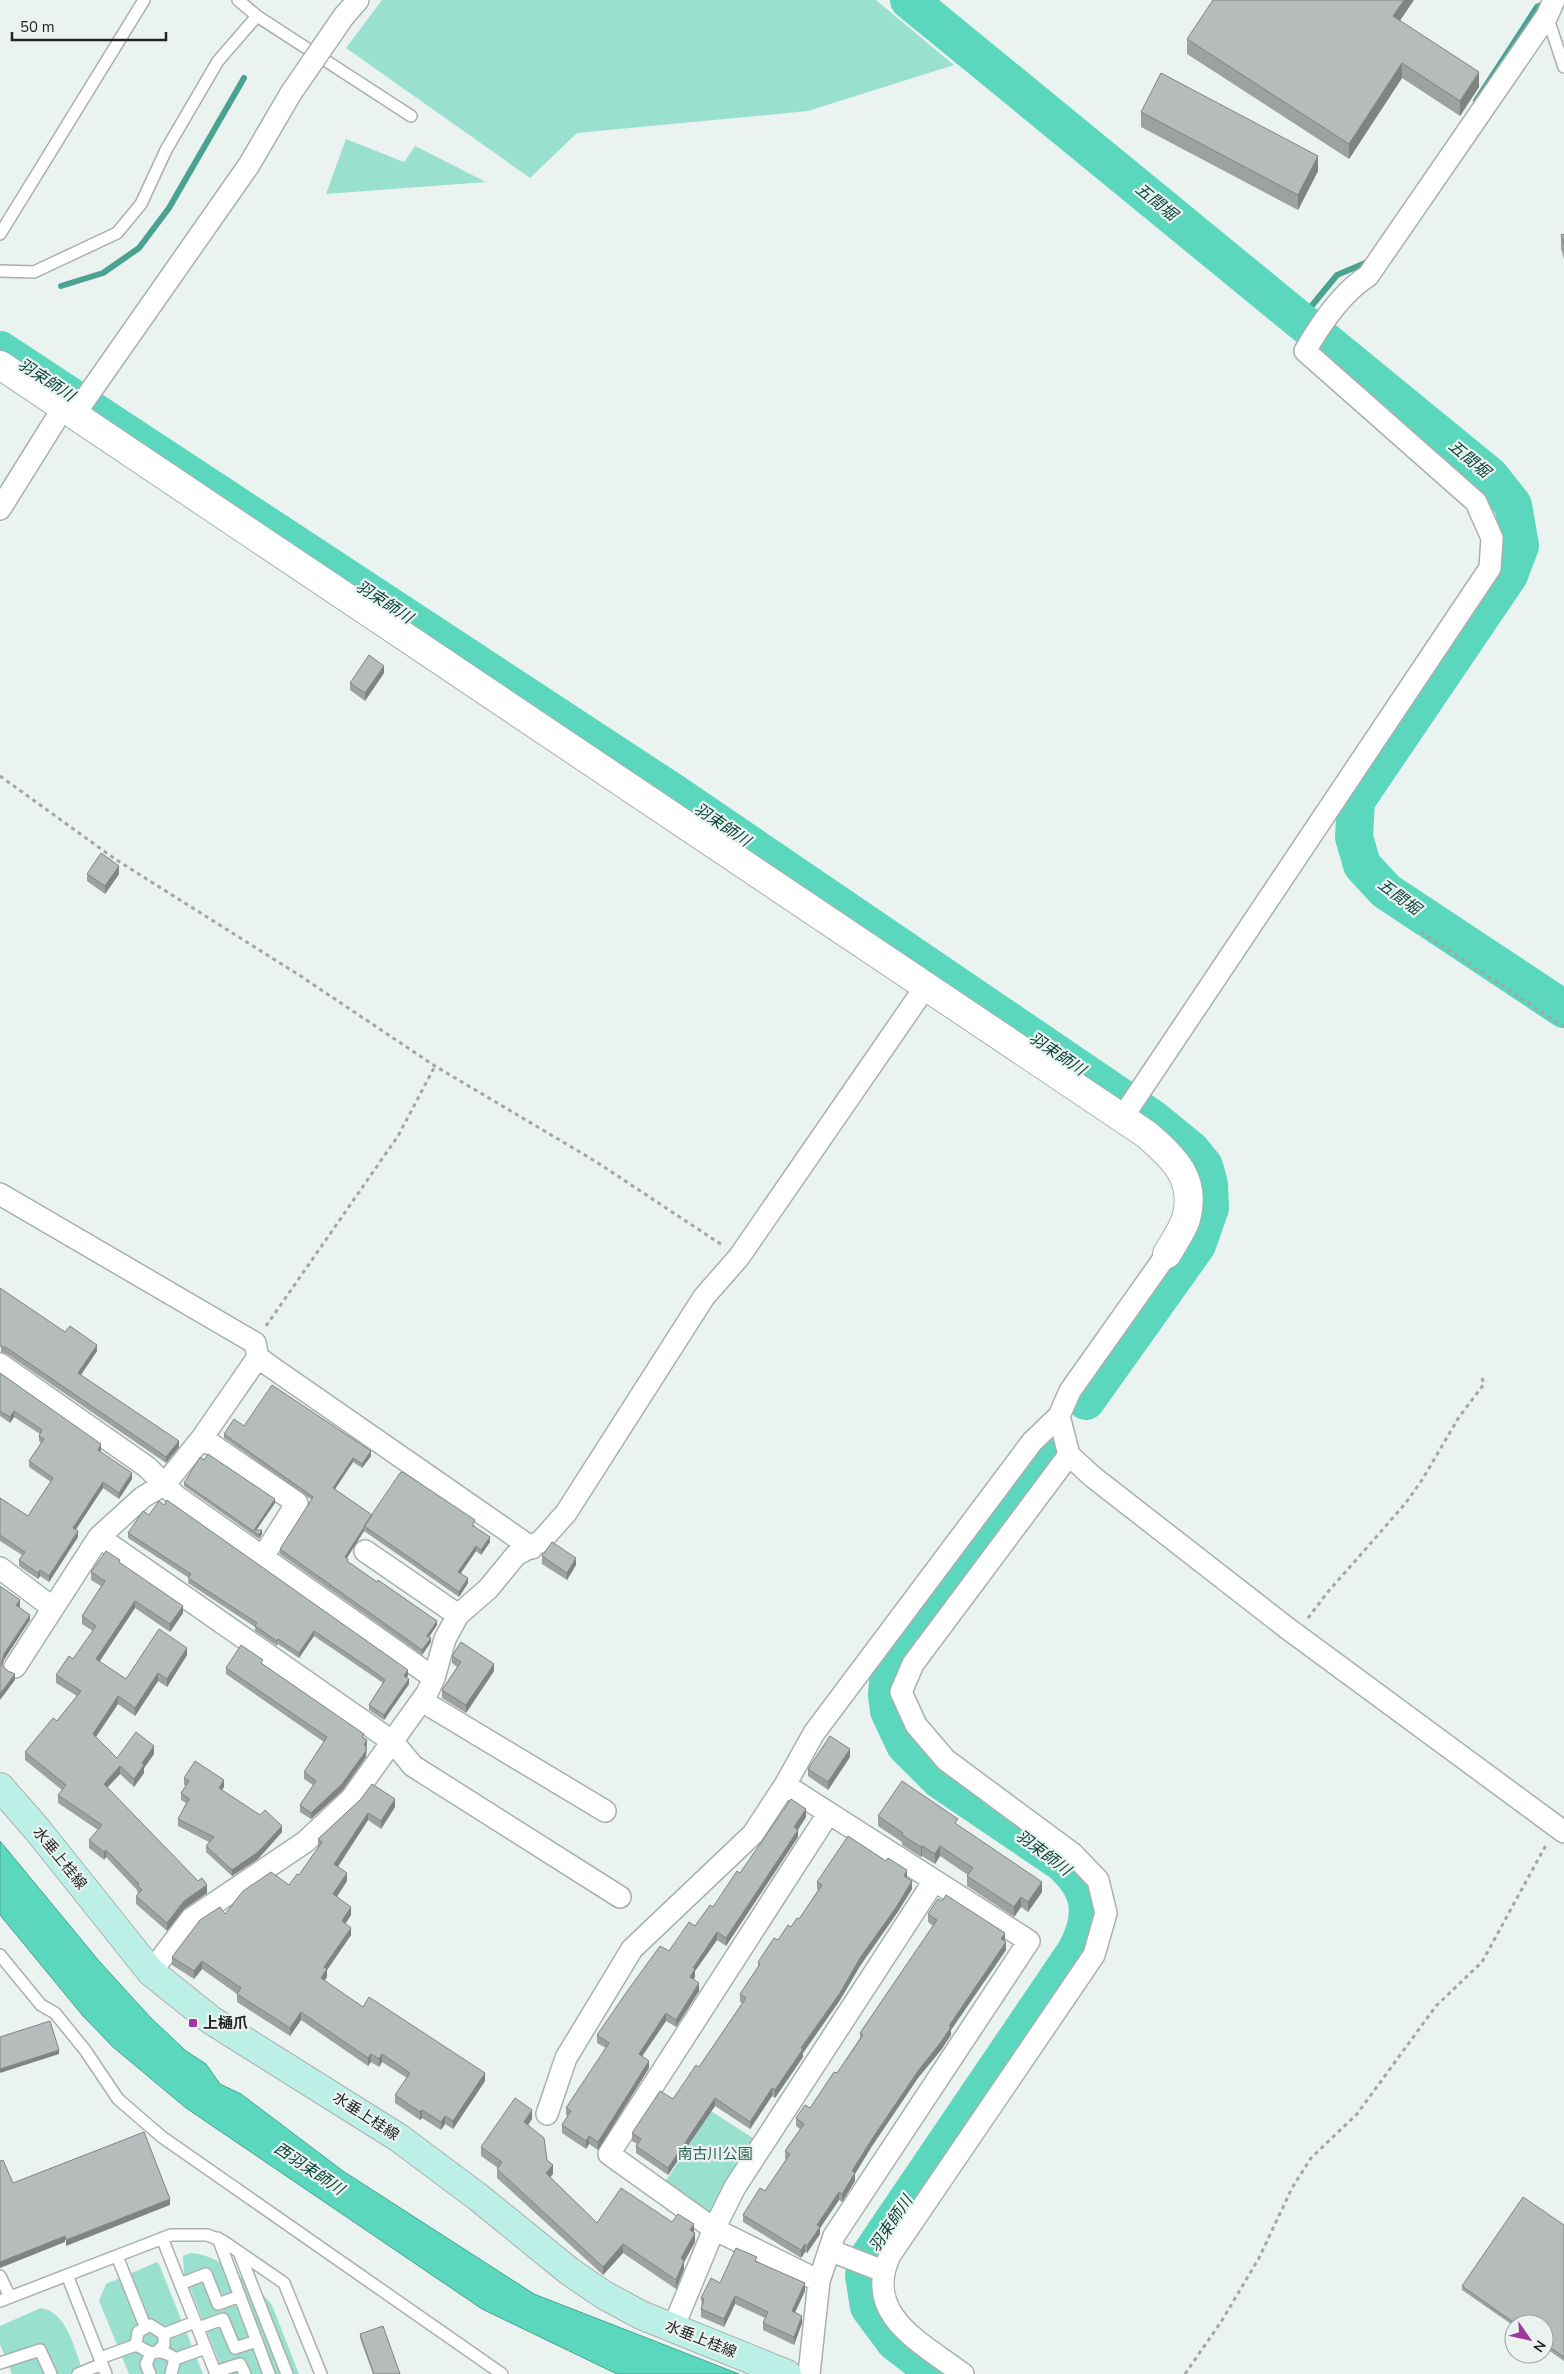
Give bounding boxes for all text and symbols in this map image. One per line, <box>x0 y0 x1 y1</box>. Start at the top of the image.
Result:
scale bar <box>12 10 166 42</box>
text: 50 m <box>20 17 55 37</box>
water label: 五間堀 <box>1130 178 1184 228</box>
water label: 羽束師川 <box>13 353 80 408</box>
water label: 五間堀 <box>1444 435 1497 485</box>
water label: 羽束師川 <box>351 575 418 630</box>
water label: 羽束師川 <box>689 798 756 853</box>
water label: 五間堀 <box>1373 874 1427 922</box>
water label: 羽束師川 <box>1024 1027 1091 1082</box>
street label: 水垂上桂線 <box>29 1823 91 1893</box>
water label: 羽束師川 <box>1011 1825 1077 1882</box>
place label: 上樋爪 <box>203 2013 248 2033</box>
marker: 上樋爪 <box>187 2017 199 2029</box>
street label: 水垂上桂線 <box>329 2087 403 2145</box>
water label: 西羽束師川 <box>270 2138 350 2202</box>
park label: 南古川公園 <box>677 2144 753 2164</box>
water label: 羽束師川 <box>864 2190 919 2257</box>
north arrow <box>1504 2314 1554 2364</box>
street label: 水垂上桂線 <box>662 2316 740 2362</box>
text: N <box>1529 2336 1550 2356</box>

